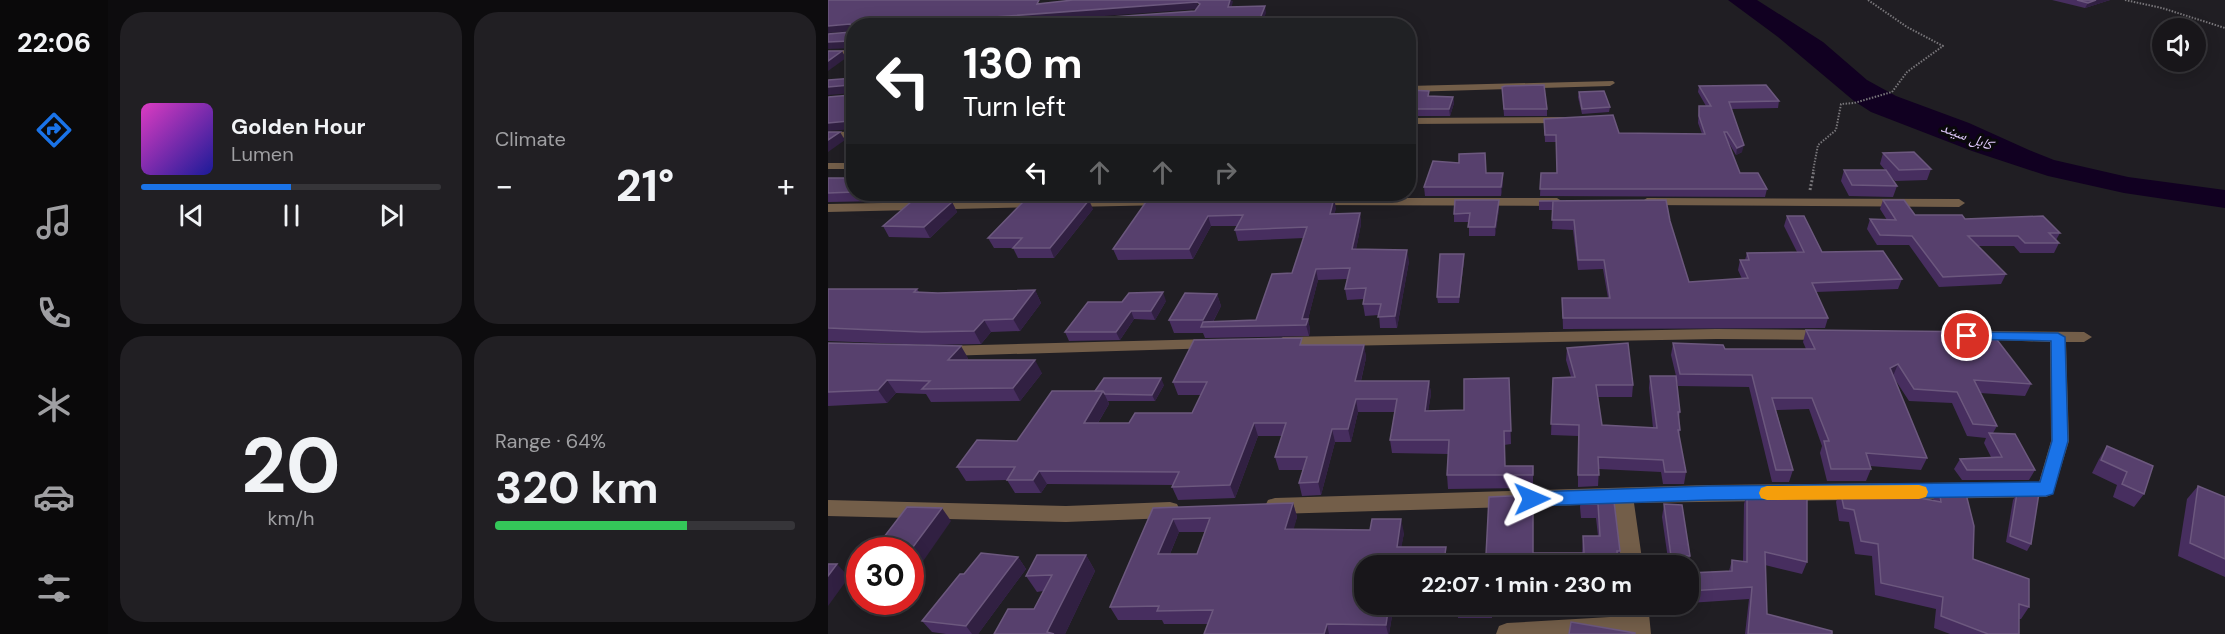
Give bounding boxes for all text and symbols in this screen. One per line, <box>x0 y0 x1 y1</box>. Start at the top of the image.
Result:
map controls <box>2152 18 2206 72</box>
button: sound <box>2152 18 2206 72</box>
text: 22:06 <box>17 25 91 60</box>
text: 130 m <box>963 36 1083 91</box>
icon: left <box>864 42 942 120</box>
text: Turn left <box>963 89 1066 124</box>
icon: directions <box>33 109 75 151</box>
text: Golden Hour <box>231 112 366 141</box>
water label: کابل سيند <box>1938 117 1998 156</box>
text: Climate <box>495 126 566 152</box>
text: Lumen <box>231 141 294 167</box>
text: 21° <box>616 156 674 215</box>
icon: left <box>1020 156 1053 189</box>
icon: ahead <box>1083 156 1116 189</box>
icon: ahead <box>1146 156 1179 189</box>
icon: right <box>1209 156 1242 189</box>
text: − <box>495 164 513 207</box>
text: + <box>777 164 795 207</box>
icon: previous <box>175 199 208 232</box>
icon: pause <box>275 199 308 232</box>
icon: next <box>375 199 408 232</box>
icon: music <box>33 201 75 243</box>
icon: phone <box>33 292 75 334</box>
pin <box>1941 310 1992 361</box>
icon: arrive <box>1950 319 1983 352</box>
icon: climate <box>33 384 75 426</box>
text: 20 <box>241 415 341 516</box>
text: Range · 64% <box>495 428 606 454</box>
text: 320 km <box>495 458 659 517</box>
position arrow <box>1500 467 1564 531</box>
icon: car <box>33 476 75 518</box>
text: km/h <box>267 505 315 531</box>
speed limit sign: 30 <box>846 537 924 615</box>
icon: filters <box>33 567 75 609</box>
text: 22:07 · 1 min · 230 m <box>1421 570 1632 599</box>

